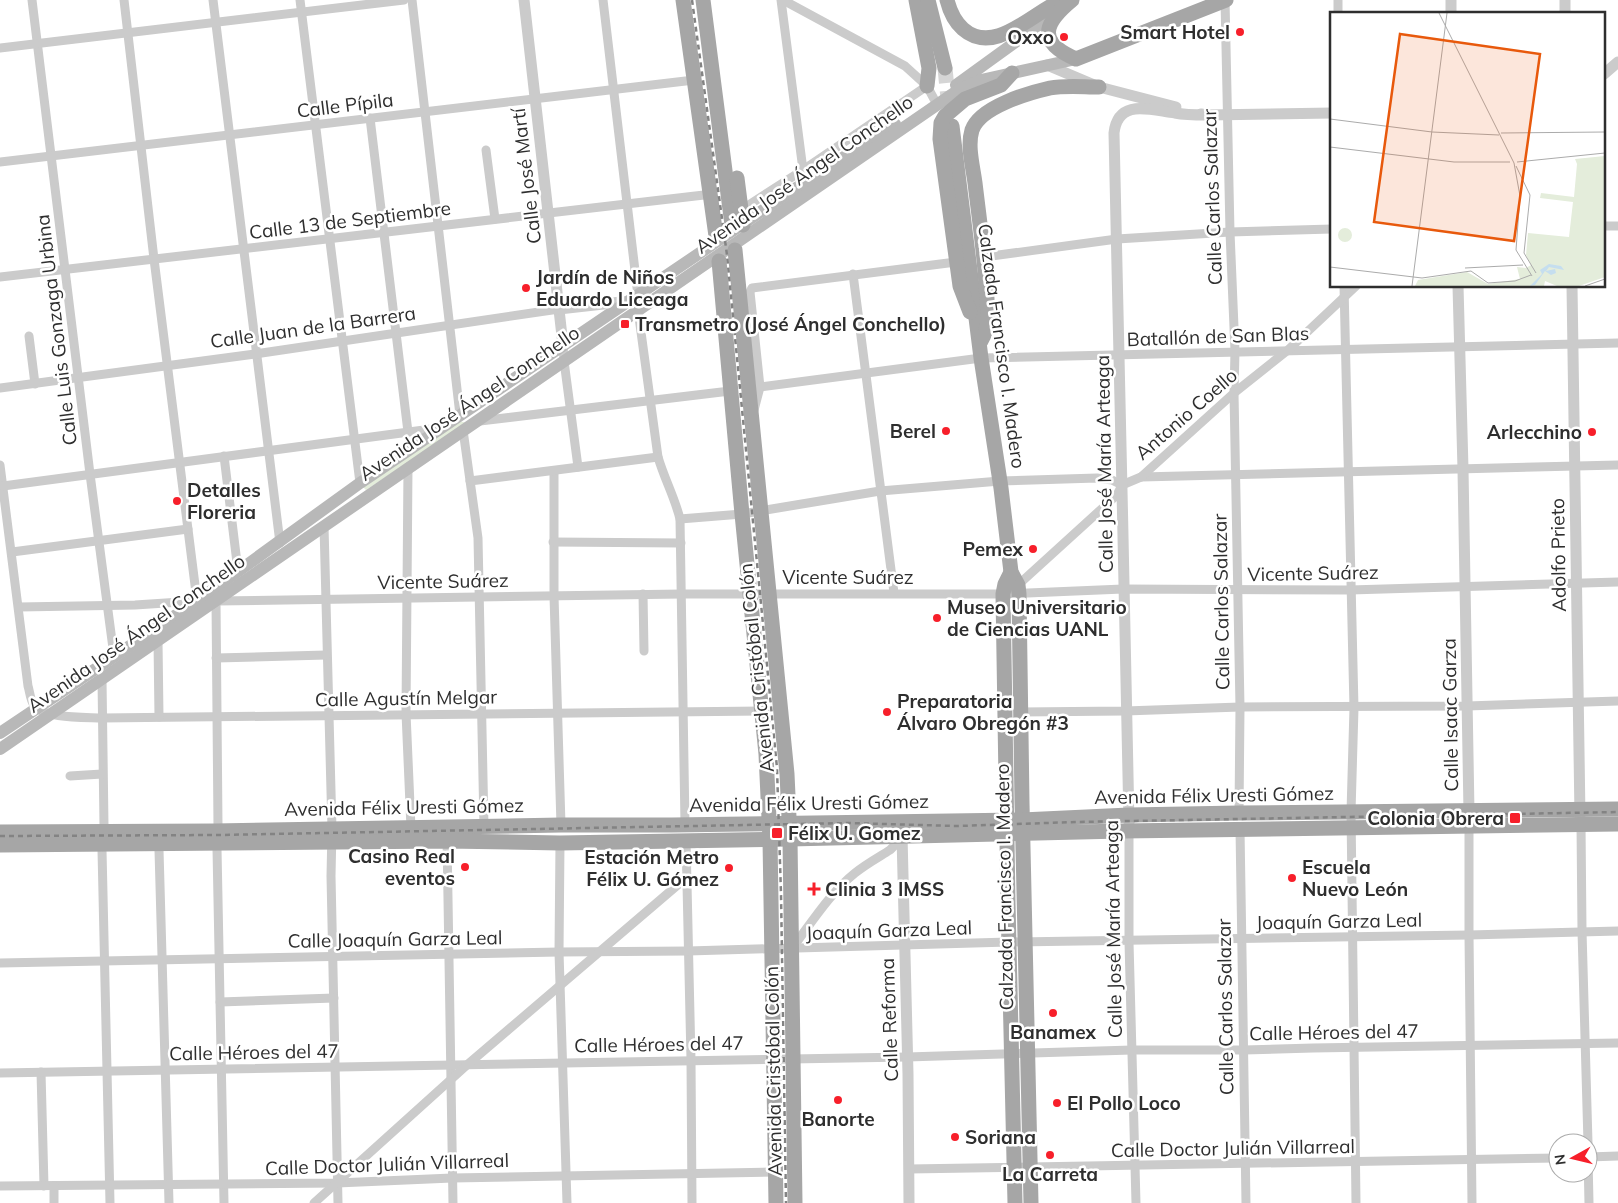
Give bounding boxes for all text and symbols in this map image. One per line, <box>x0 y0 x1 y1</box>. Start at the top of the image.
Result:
inset map <box>1330 12 1606 288</box>
place label: Smart Hotel <box>1120 20 1230 44</box>
place label: Oxxo <box>1007 25 1054 49</box>
marker: Smart Hotel <box>1234 26 1246 38</box>
marker: Oxxo <box>1058 31 1070 43</box>
street label: Calle Pípila <box>295 87 395 123</box>
street label: Avenida José Ángel Conchello <box>690 89 918 259</box>
street label: Calle José Martí <box>506 105 546 245</box>
street label: Calle Carlos Salazar <box>1197 108 1227 286</box>
street label: Calle 13 de Septiembre <box>248 196 452 244</box>
street label: Calle Luis Gonzaga Urbina <box>30 213 82 447</box>
street label: Calzada Francisco I. Madero <box>973 222 1031 470</box>
place label: Jardín de Niños Eduardo Liceaga <box>536 265 688 311</box>
marker: Jardín de Niños Eduardo Liceaga <box>520 282 532 294</box>
street label: Calle Juan de la Barrera <box>209 301 417 353</box>
place label: Transmetro (José Ángel Conchello) <box>635 312 946 336</box>
marker: Transmetro (José Ángel Conchello) <box>619 318 631 330</box>
street label: Avenida José Ángel Conchello <box>354 320 584 486</box>
street label: Batallón de San Blas <box>1126 321 1310 351</box>
street label: Calle José María Arteaga <box>1090 355 1118 573</box>
street label: Antonio Coello <box>1130 363 1242 465</box>
place label: Berel <box>890 419 936 443</box>
place label: Arlecchino <box>1487 420 1582 444</box>
marker: Berel <box>940 425 952 437</box>
marker: Arlecchino <box>1586 426 1598 438</box>
place label: Detalles Floreria <box>187 478 261 524</box>
marker: Detalles Floreria <box>171 495 183 507</box>
street label: Adolfo Prieto <box>1545 498 1571 612</box>
street label: Calle Carlos Salazar <box>1207 514 1235 690</box>
place label: Pemex <box>963 537 1024 561</box>
marker: Pemex <box>1027 543 1039 555</box>
street label: Avenida José Ángel Conchello <box>22 548 250 718</box>
street label: Vicente Suárez <box>1247 560 1379 586</box>
street label: Avenida Cristóbal Colón <box>733 562 779 774</box>
street label: Vicente Suárez <box>782 565 914 589</box>
street label: Vicente Suárez <box>377 568 509 594</box>
place label: Museo Universitario de Ciencias UANL <box>947 595 1127 641</box>
marker: Museo Universitario de Ciencias UANL <box>931 612 943 624</box>
street label: Calle Isaac Garza <box>1437 638 1463 792</box>
street label: Calle Agustín Melgar <box>315 684 497 712</box>
place label: Preparatoria Álvaro Obregón #3 <box>897 689 1069 735</box>
marker: Preparatoria Álvaro Obregón #3 <box>881 706 893 718</box>
street label: Calzada Francisco I. Madero <box>990 763 1018 1011</box>
street label: Avenida Félix Uresti Gómez <box>1094 781 1334 809</box>
street label: Avenida Félix Uresti Gómez <box>689 789 929 817</box>
street label: Avenida Félix Uresti Gómez <box>284 793 524 821</box>
place label: Colonia Obrera <box>1367 806 1504 830</box>
marker: Colonia Obrera <box>1508 811 1522 825</box>
street label: Calle José María Arteaga <box>1099 820 1127 1038</box>
place label: Félix U. Gomez <box>788 821 921 845</box>
marker: Félix U. Gomez <box>770 826 784 840</box>
place label: Casino Real eventos <box>348 844 455 890</box>
place label: Estación Metro Félix U. Gómez <box>584 845 719 891</box>
place label: Escuela Nuevo León <box>1302 855 1408 901</box>
marker: Casino Real eventos <box>459 861 471 873</box>
marker: Estación Metro Félix U. Gómez <box>723 862 735 874</box>
marker: Escuela Nuevo León <box>1286 872 1298 884</box>
place label: Clinia 3 IMSS <box>825 877 944 901</box>
marker: Clinia 3 IMSS <box>807 882 821 896</box>
street label: Joaquín Garza Leal <box>1256 908 1422 934</box>
street label: Joaquín Garza Leal <box>805 915 973 945</box>
street label: Calle Carlos Salazar <box>1211 919 1239 1095</box>
street label: Calle Joaquín Garza Leal <box>287 925 503 953</box>
street label: Calle Reforma <box>875 958 903 1082</box>
street label: Avenida Cristóbal Colón <box>759 966 787 1176</box>
marker: Banamex <box>1047 1007 1059 1019</box>
street label: Calle Héroes del 47 <box>1249 1019 1419 1045</box>
place label: Banamex <box>1010 1020 1097 1044</box>
street label: Calle Héroes del 47 <box>574 1031 744 1057</box>
street label: Calle Héroes del 47 <box>169 1039 339 1065</box>
place label: El Pollo Loco <box>1067 1091 1181 1115</box>
marker: Banorte <box>832 1094 844 1106</box>
marker: El Pollo Loco <box>1051 1097 1063 1109</box>
place label: Banorte <box>801 1107 875 1131</box>
place label: Soriana <box>965 1125 1036 1149</box>
marker: Soriana <box>949 1131 961 1143</box>
north arrow <box>1548 1133 1598 1183</box>
street label: Calle Doctor Julián Villarreal <box>1111 1134 1355 1162</box>
street label: Calle Doctor Julián Villarreal <box>265 1148 509 1180</box>
marker: La Carreta <box>1044 1149 1056 1161</box>
text: N <box>1550 1153 1570 1166</box>
place label: La Carreta <box>1002 1162 1098 1186</box>

